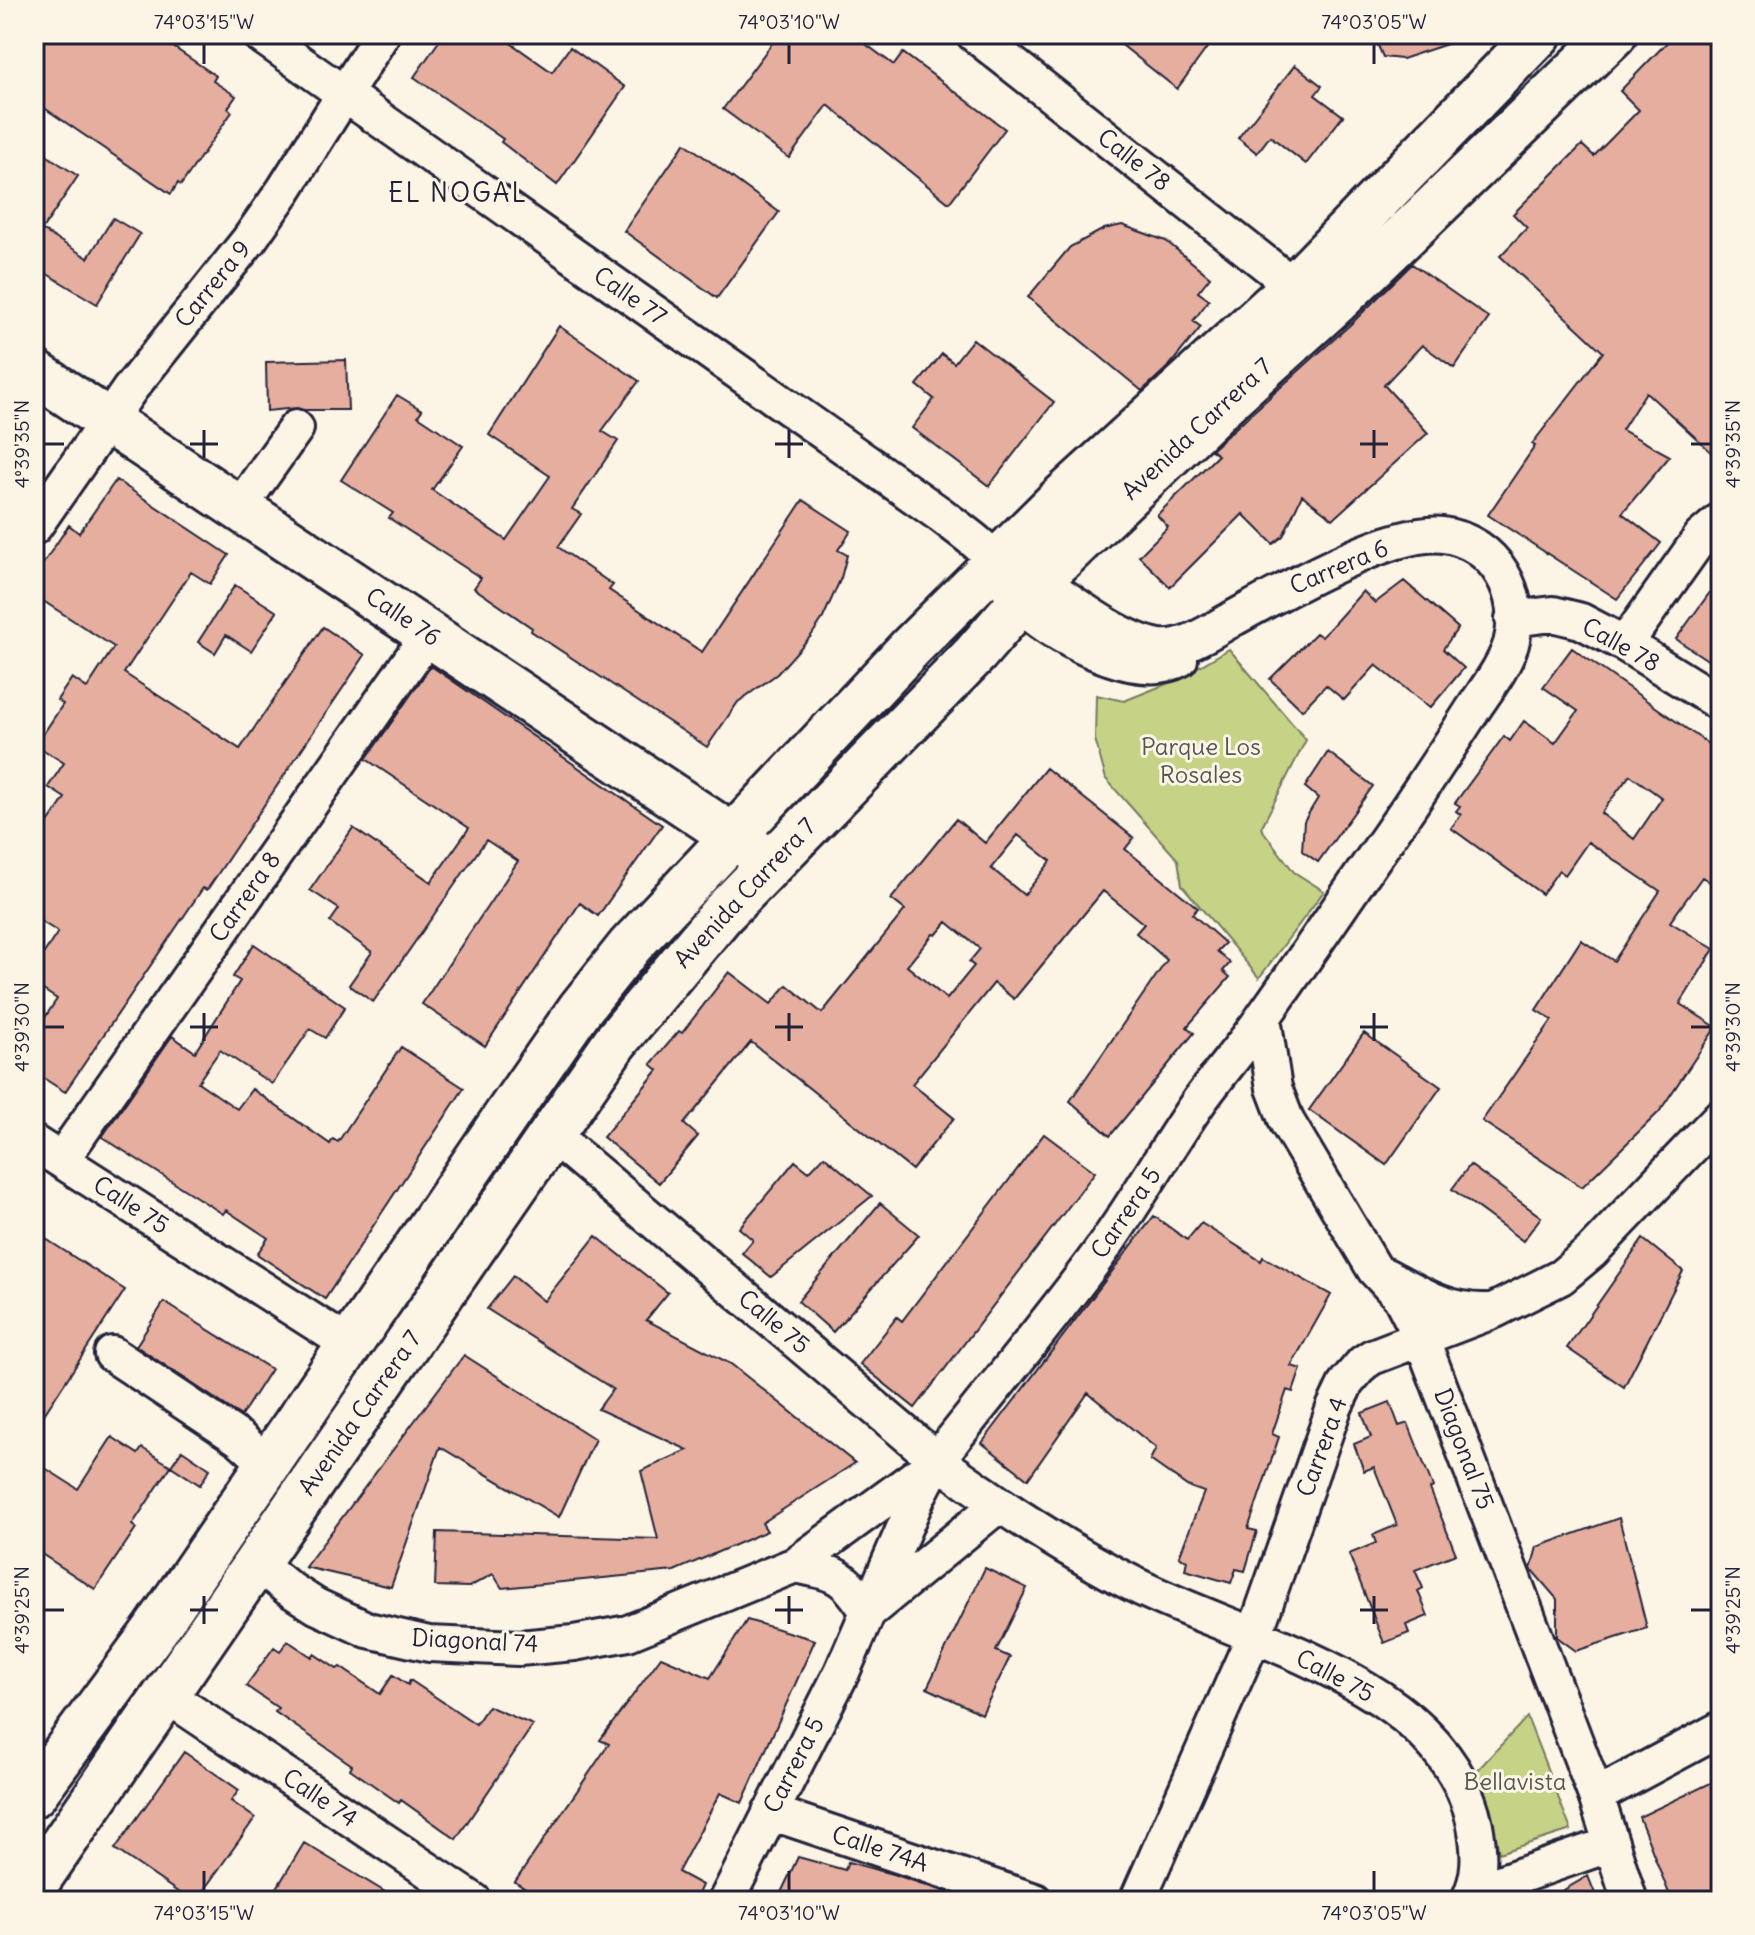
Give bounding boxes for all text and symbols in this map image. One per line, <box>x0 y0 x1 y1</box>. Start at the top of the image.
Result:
text: 74°03'15"W <box>154 9 254 34</box>
text: 74°03'10"W <box>738 9 840 34</box>
text: 74°03'05"W <box>1321 9 1427 34</box>
street label: Calle 78 <box>1092 121 1177 197</box>
district label: EL NOGAL <box>388 176 528 209</box>
street label: Carrera 9 <box>168 234 257 333</box>
street label: Calle 77 <box>588 259 673 331</box>
street label: Avenida Carrera 7 <box>1115 351 1278 506</box>
text: 4°39'35"N <box>9 400 34 488</box>
text: 4°39'35"N <box>1720 400 1745 488</box>
street label: Carrera 6 <box>1285 532 1392 600</box>
street label: Calle 76 <box>360 580 447 652</box>
street label: Calle 78 <box>1577 611 1666 678</box>
park label: Parque Los Rosales <box>1141 731 1261 789</box>
street label: Avenida Carrera 7 <box>667 811 822 974</box>
street label: Carrera 8 <box>202 845 286 948</box>
text: 4°39'30"N <box>9 982 34 1072</box>
text: 4°39'30"N <box>1720 982 1745 1072</box>
street label: Carrera 5 <box>1084 1161 1167 1264</box>
street label: Calle 75 <box>88 1169 175 1240</box>
street label: Calle 75 <box>733 1283 817 1360</box>
street label: Avenida Carrera 7 <box>291 1324 427 1501</box>
street label: Diagonal 75 <box>1428 1384 1502 1513</box>
street label: Carrera 4 <box>1289 1393 1353 1501</box>
text: 4°39'25"N <box>9 1566 34 1654</box>
text: 4°39'25"N <box>1720 1566 1745 1654</box>
street label: Diagonal 74 <box>411 1622 539 1658</box>
street label: Calle 75 <box>1291 1642 1380 1708</box>
street label: Carrera 5 <box>756 1711 830 1818</box>
street label: Calle 74 <box>277 1761 364 1833</box>
park label: Bellavista <box>1464 1766 1566 1796</box>
street label: Calle 74A <box>828 1818 932 1878</box>
text: 74°03'15"W <box>154 1900 254 1925</box>
text: 74°03'10"W <box>738 1900 840 1925</box>
text: 74°03'05"W <box>1321 1900 1427 1925</box>

